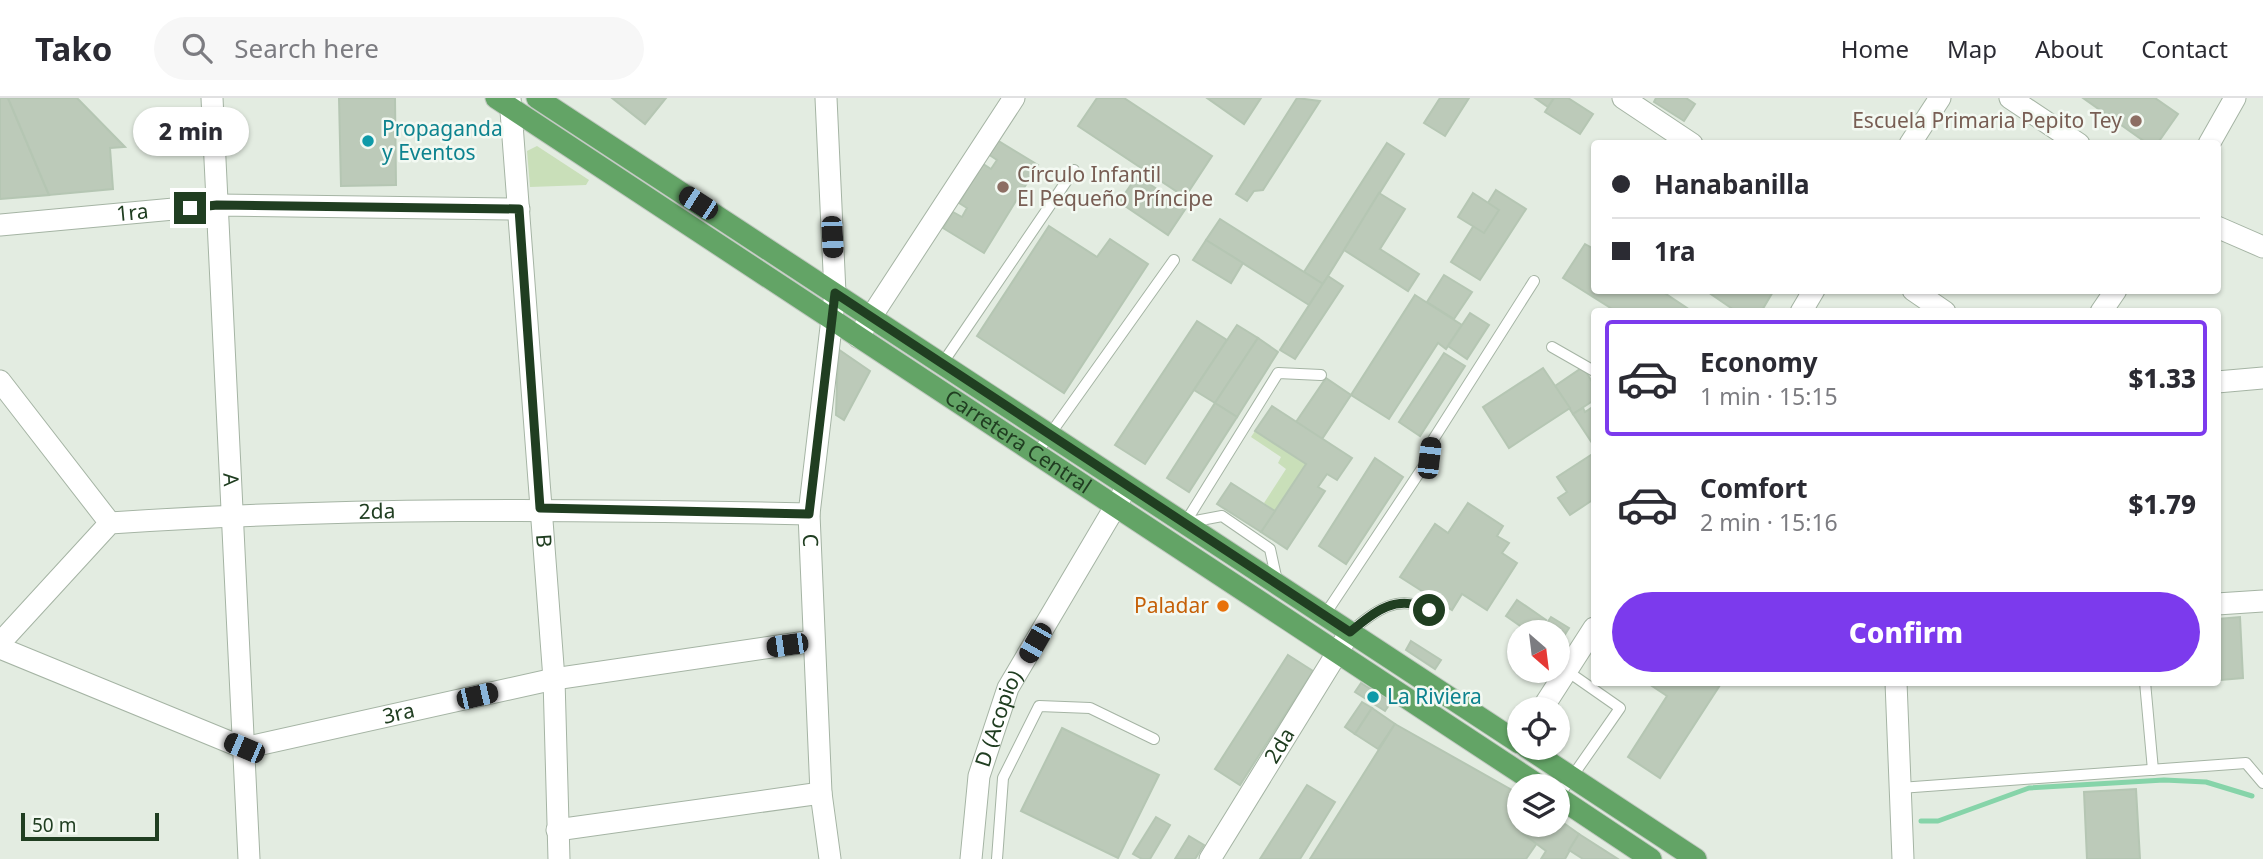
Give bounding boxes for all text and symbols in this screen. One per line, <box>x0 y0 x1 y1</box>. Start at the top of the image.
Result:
search box <box>154 17 644 80</box>
text: Tako <box>35 26 112 71</box>
icon: search <box>178 29 216 67</box>
text: Search here <box>234 30 379 66</box>
text: Home <box>1841 32 1909 65</box>
text: Map <box>1947 32 1997 65</box>
text: About <box>2035 32 2103 65</box>
text: Contact <box>2141 32 2228 65</box>
callout: 2 min <box>132 106 248 155</box>
place label: Escuela Primaria Pepito Tey <box>1852 106 2122 134</box>
marker: Escuela Primaria Pepito Tey <box>2128 113 2144 129</box>
place label: Propaganda y Eventos <box>382 114 503 166</box>
text: 2 min <box>159 115 223 147</box>
marker: Propaganda y Eventos <box>360 133 376 149</box>
place label: Círculo Infantil El Pequeño Príncipe <box>1017 160 1213 212</box>
text: Hanabanilla <box>1654 166 1810 202</box>
marker: Círculo Infantil El Pequeño Príncipe <box>995 179 1011 195</box>
car <box>675 183 722 223</box>
route end <box>174 192 206 224</box>
street label: 1ra <box>115 196 150 227</box>
car <box>821 215 844 259</box>
text: 1ra <box>1654 233 1696 269</box>
text: Economy <box>1700 344 1818 380</box>
icon: car <box>1616 347 1679 410</box>
text: $1.33 <box>2129 360 2196 396</box>
text: 1 min · 15:15 <box>1700 380 1838 412</box>
street label: Carretera Central <box>940 383 1097 500</box>
car <box>1417 436 1442 480</box>
text: Comfort <box>1700 470 1808 506</box>
street label: A <box>217 472 246 487</box>
icon: car <box>1616 473 1679 536</box>
text: $1.79 <box>2129 486 2196 522</box>
street label: 2da <box>358 496 396 525</box>
text: 2 min · 15:16 <box>1700 506 1838 538</box>
street label: B <box>530 533 559 549</box>
street label: C <box>797 533 825 547</box>
place label: Paladar <box>1134 591 1209 619</box>
button: Confirm <box>1612 592 2200 672</box>
route start <box>1413 594 1445 626</box>
marker: Paladar <box>1215 598 1231 614</box>
car <box>1016 620 1055 666</box>
north arrow <box>1507 620 1570 682</box>
map controls <box>1507 620 1570 837</box>
car <box>765 632 810 658</box>
street label: D (Acopio) <box>968 665 1029 770</box>
car <box>455 681 500 711</box>
place label: La Riviera <box>1387 682 1482 710</box>
marker: La Riviera <box>1365 689 1381 705</box>
street label: 3ra <box>380 695 417 730</box>
button: locate <box>1507 697 1570 760</box>
street label: 2da <box>1257 722 1301 768</box>
car <box>221 730 268 766</box>
button: layers <box>1507 774 1570 837</box>
scale bar <box>21 810 159 842</box>
text: 50 m <box>32 812 76 838</box>

